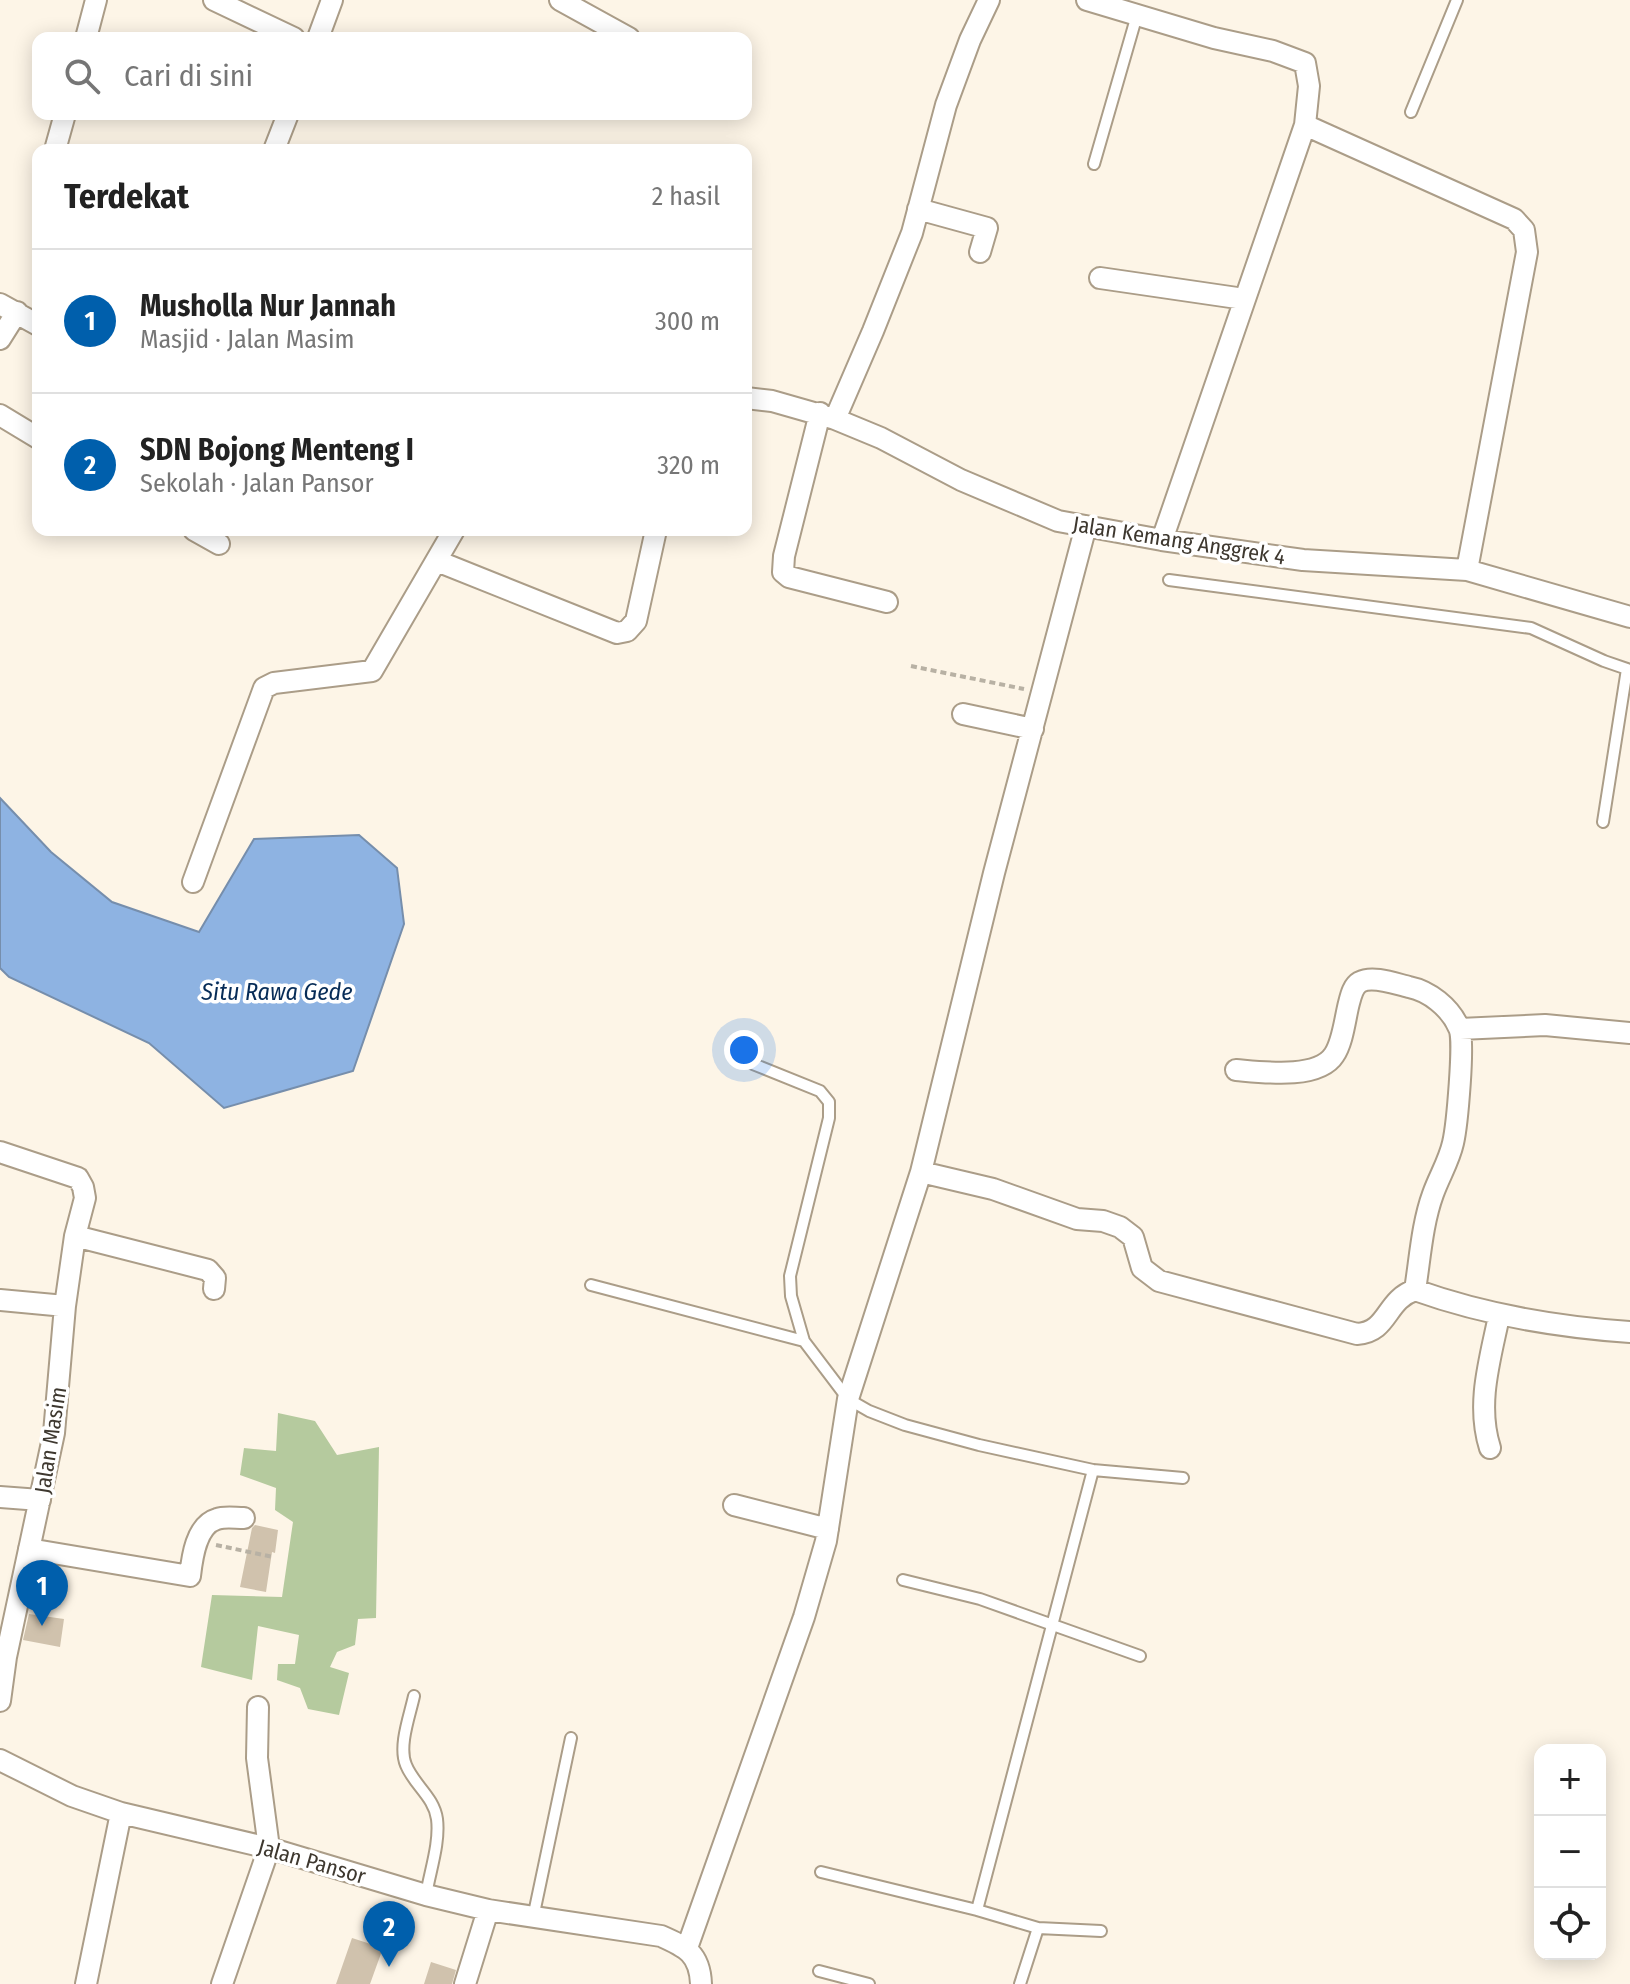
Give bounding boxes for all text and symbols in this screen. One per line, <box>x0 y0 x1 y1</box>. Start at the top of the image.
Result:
search box <box>32 32 752 120</box>
icon: search <box>60 54 104 98</box>
text: Cari di sini <box>124 58 253 94</box>
text: Terdekat <box>64 176 189 217</box>
text: 2 hasil <box>652 181 720 212</box>
text: Musholla Nur Jannah <box>140 288 396 324</box>
text: 1 <box>85 306 96 337</box>
text: 300 m <box>655 306 720 337</box>
text: Masjid · Jalan Masim <box>140 324 354 355</box>
text: SDN Bojong Menteng I <box>140 432 414 468</box>
text: 2 <box>84 450 96 481</box>
text: 320 m <box>657 450 720 481</box>
text: Sekolah · Jalan Pansor <box>140 468 374 499</box>
street label: Jalan Kemang Anggrek 4 <box>1071 510 1287 571</box>
water label: Situ Rawa Gede <box>200 978 353 1006</box>
your location <box>724 1030 764 1070</box>
street label: Jalan Masim <box>29 1385 72 1495</box>
pin: 1 <box>16 1560 68 1626</box>
map controls <box>1534 1744 1606 1960</box>
button: + <box>1534 1744 1606 1816</box>
button: − <box>1534 1816 1606 1888</box>
street label: Jalan Pansor <box>255 1833 369 1890</box>
button: locate <box>1534 1888 1606 1960</box>
pin: 2 <box>363 1901 415 1967</box>

